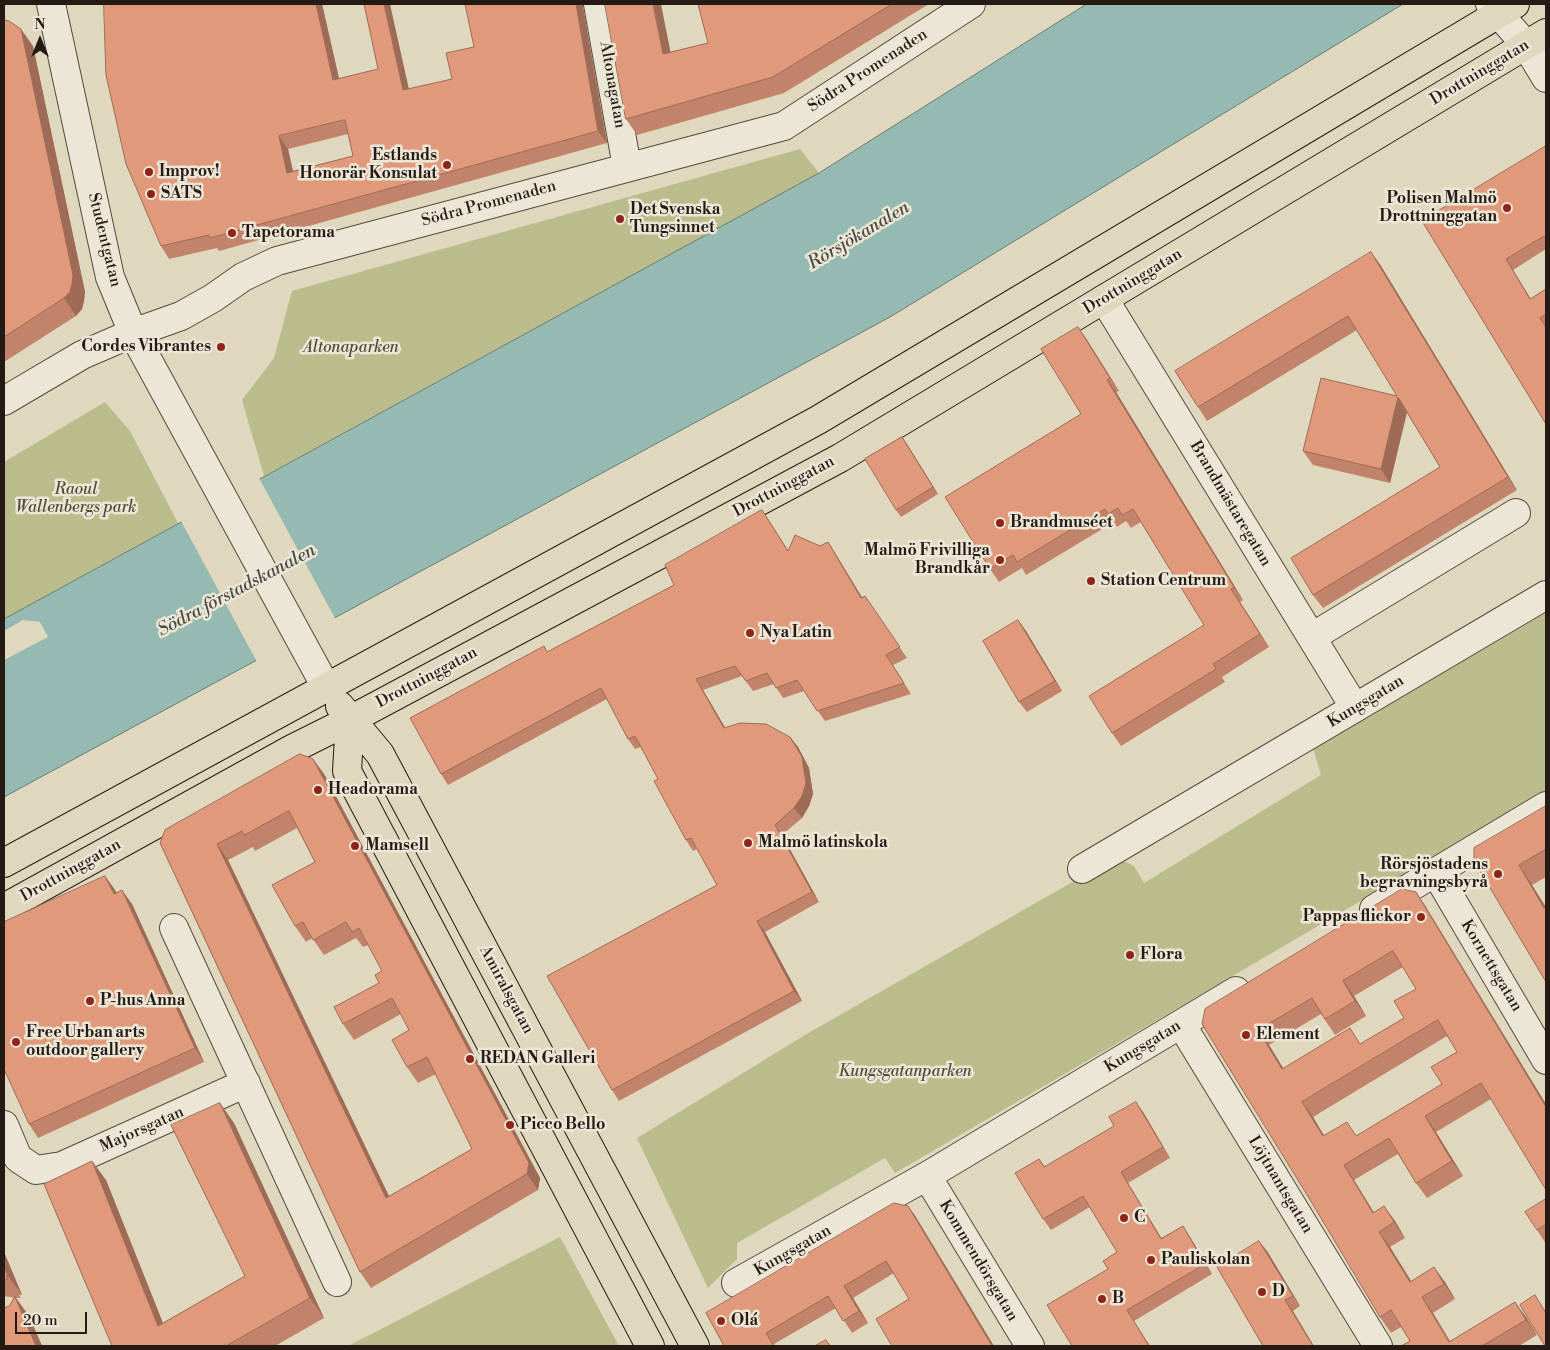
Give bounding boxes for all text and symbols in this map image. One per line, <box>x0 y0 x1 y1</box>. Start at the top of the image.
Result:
north arrow <box>15 15 65 65</box>
text: N <box>34 16 46 34</box>
street label: Södra Promenaden <box>805 25 931 117</box>
street label: Drottninggatan <box>1427 36 1533 110</box>
street label: Altonagatan <box>595 40 629 130</box>
place label: Estlands Honorär Konsulat <box>300 146 437 184</box>
marker: Estlands Honorär Konsulat <box>441 159 453 171</box>
place label: Improv! <box>159 162 220 182</box>
marker: Improv! <box>143 166 155 178</box>
street label: Södra Promenaden <box>420 177 558 231</box>
place label: SATS <box>161 184 202 204</box>
marker: SATS <box>145 188 157 200</box>
place label: Polisen Malmö Drottninggatan <box>1379 189 1497 227</box>
street label: Studentgatan <box>83 191 125 289</box>
water label: Rörsjökanalen <box>804 197 914 275</box>
place label: Det Svenska Tungsinnet <box>630 200 720 238</box>
marker: Polisen Malmö Drottninggatan <box>1501 202 1513 214</box>
marker: Det Svenska Tungsinnet <box>614 213 626 225</box>
place label: Tapetorama <box>242 223 335 243</box>
marker: Tapetorama <box>226 227 238 239</box>
street label: Drottninggatan <box>1080 245 1186 319</box>
place label: Cordes Vibrantes <box>81 337 211 357</box>
park label: Altonaparken <box>303 338 399 358</box>
marker: Cordes Vibrantes <box>215 341 227 353</box>
street label: Brandmästaregatan <box>1185 438 1275 570</box>
street label: Drottninggatan <box>730 452 838 522</box>
park label: Raoul Wallenbergs park <box>16 480 136 518</box>
place label: Brandmuséet <box>1010 513 1113 533</box>
marker: Brandmuséet <box>994 517 1006 529</box>
water label: Södra förstadskanalen <box>154 540 320 642</box>
place label: Malmö Frivilliga Brandkår <box>864 541 990 579</box>
marker: Malmö Frivilliga Brandkår <box>994 554 1006 566</box>
place label: Station Centrum <box>1101 571 1226 591</box>
marker: Station Centrum <box>1085 575 1097 587</box>
place label: Nya Latin <box>760 623 832 643</box>
marker: Nya Latin <box>744 627 756 639</box>
street label: Drottninggatan <box>373 643 481 713</box>
street label: Kungsgatan <box>1324 672 1408 732</box>
place label: Headorama <box>328 780 418 800</box>
marker: Headorama <box>312 784 324 796</box>
place label: Malmö latinskola <box>758 833 888 853</box>
street label: Drottninggatan <box>17 835 125 907</box>
place label: Mamsell <box>365 836 429 856</box>
marker: Malmö latinskola <box>742 837 754 849</box>
marker: Mamsell <box>349 840 361 852</box>
place label: Rörsjöstadens begravningsbyrå <box>1360 855 1488 893</box>
marker: Rörsjöstadens begravningsbyrå <box>1492 868 1504 880</box>
place label: Pappas flickor <box>1303 907 1411 927</box>
marker: Pappas flickor <box>1415 911 1427 923</box>
street label: Kornettsgatan <box>1456 917 1526 1015</box>
street label: Amiralsgatan <box>475 943 537 1037</box>
place label: Flora <box>1140 945 1183 965</box>
marker: Flora <box>1124 949 1136 961</box>
place label: P-hus Anna <box>100 991 185 1011</box>
marker: P-hus Anna <box>84 995 96 1007</box>
street label: Kungsgatan <box>1101 1017 1185 1077</box>
place label: Free Urban arts outdoor gallery <box>26 1023 145 1061</box>
place label: Element <box>1256 1025 1320 1045</box>
marker: Element <box>1240 1029 1252 1041</box>
marker: Free Urban arts outdoor gallery <box>10 1036 22 1048</box>
place label: REDAN Galleri <box>480 1049 595 1069</box>
marker: REDAN Galleri <box>464 1053 476 1065</box>
park label: Kungsgatanparken <box>838 1062 972 1082</box>
street label: Majorsgatan <box>97 1103 187 1157</box>
place label: Picco Bello <box>520 1115 605 1135</box>
marker: Picco Bello <box>504 1119 516 1131</box>
street label: Löjtnantsgatan <box>1243 1133 1317 1237</box>
street label: Kommendörsgatan <box>934 1197 1022 1325</box>
place label: C <box>1134 1208 1145 1228</box>
marker: C <box>1118 1212 1130 1224</box>
street label: Kungsgatan <box>751 1221 835 1281</box>
place label: Pauliskolan <box>1161 1250 1250 1270</box>
marker: Pauliskolan <box>1145 1254 1157 1266</box>
place label: D <box>1272 1282 1285 1302</box>
marker: D <box>1256 1286 1268 1298</box>
place label: B <box>1112 1289 1124 1309</box>
marker: B <box>1096 1293 1108 1305</box>
scale bar <box>18 1302 90 1334</box>
text: 20 m <box>23 1311 58 1330</box>
place label: Olá <box>731 1311 758 1331</box>
marker: Olá <box>715 1315 727 1327</box>

